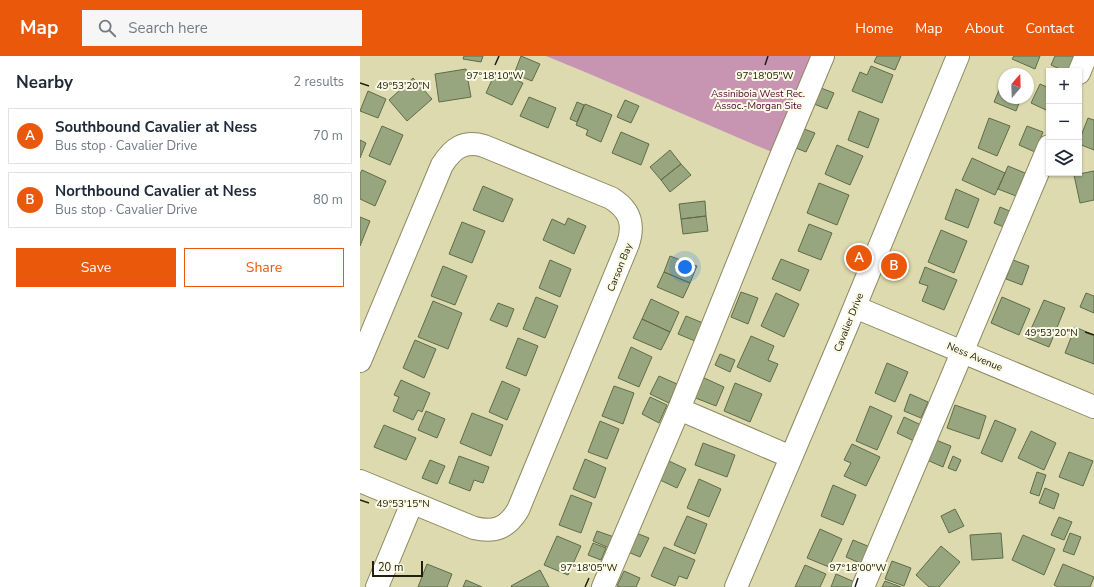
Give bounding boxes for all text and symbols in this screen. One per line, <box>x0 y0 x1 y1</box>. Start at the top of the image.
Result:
search box <box>82 10 362 46</box>
text: Map <box>20 15 58 41</box>
icon: search <box>96 17 118 39</box>
text: Search here <box>128 18 208 38</box>
text: Home <box>855 19 893 38</box>
text: Map <box>915 19 943 38</box>
text: About <box>965 19 1004 38</box>
text: Contact <box>1026 19 1074 38</box>
north arrow <box>998 68 1034 104</box>
map controls <box>1046 68 1082 176</box>
button: + <box>1046 68 1082 104</box>
text: 97°18'10"W <box>467 69 523 83</box>
text: 97°18'05"W <box>737 69 793 83</box>
text: Nearby <box>16 71 73 94</box>
text: 2 results <box>293 73 344 91</box>
text: 49°53'20"N <box>376 79 430 93</box>
park label: Assiniboia West Rec. Assoc.-Morgan Site <box>711 87 805 113</box>
button: − <box>1046 104 1082 140</box>
text: Southbound Cavalier at Ness <box>55 117 257 137</box>
text: A <box>25 127 35 145</box>
text: 70 m <box>313 127 343 145</box>
text: Bus stop · Cavalier Drive <box>55 137 197 155</box>
button: layers <box>1046 140 1082 176</box>
text: Northbound Cavalier at Ness <box>55 181 257 201</box>
text: B <box>26 191 34 209</box>
text: 80 m <box>313 191 343 209</box>
text: Bus stop · Cavalier Drive <box>55 201 197 219</box>
street label: Carson Bay <box>604 240 636 294</box>
pin: A <box>846 243 872 273</box>
button: Save <box>16 248 176 287</box>
button: Share <box>184 248 344 287</box>
pin: B <box>881 251 907 281</box>
your location <box>675 257 695 277</box>
street label: Cavalier Drive <box>831 291 867 354</box>
text: 49°53'20"N <box>1024 326 1078 340</box>
street label: Ness Avenue <box>945 339 1004 375</box>
text: 49°53'15"N <box>376 497 430 511</box>
scale bar <box>372 559 423 578</box>
text: 20 m <box>378 560 403 575</box>
text: 97°18'05"W <box>561 561 617 575</box>
text: 97°18'00"W <box>830 561 886 575</box>

